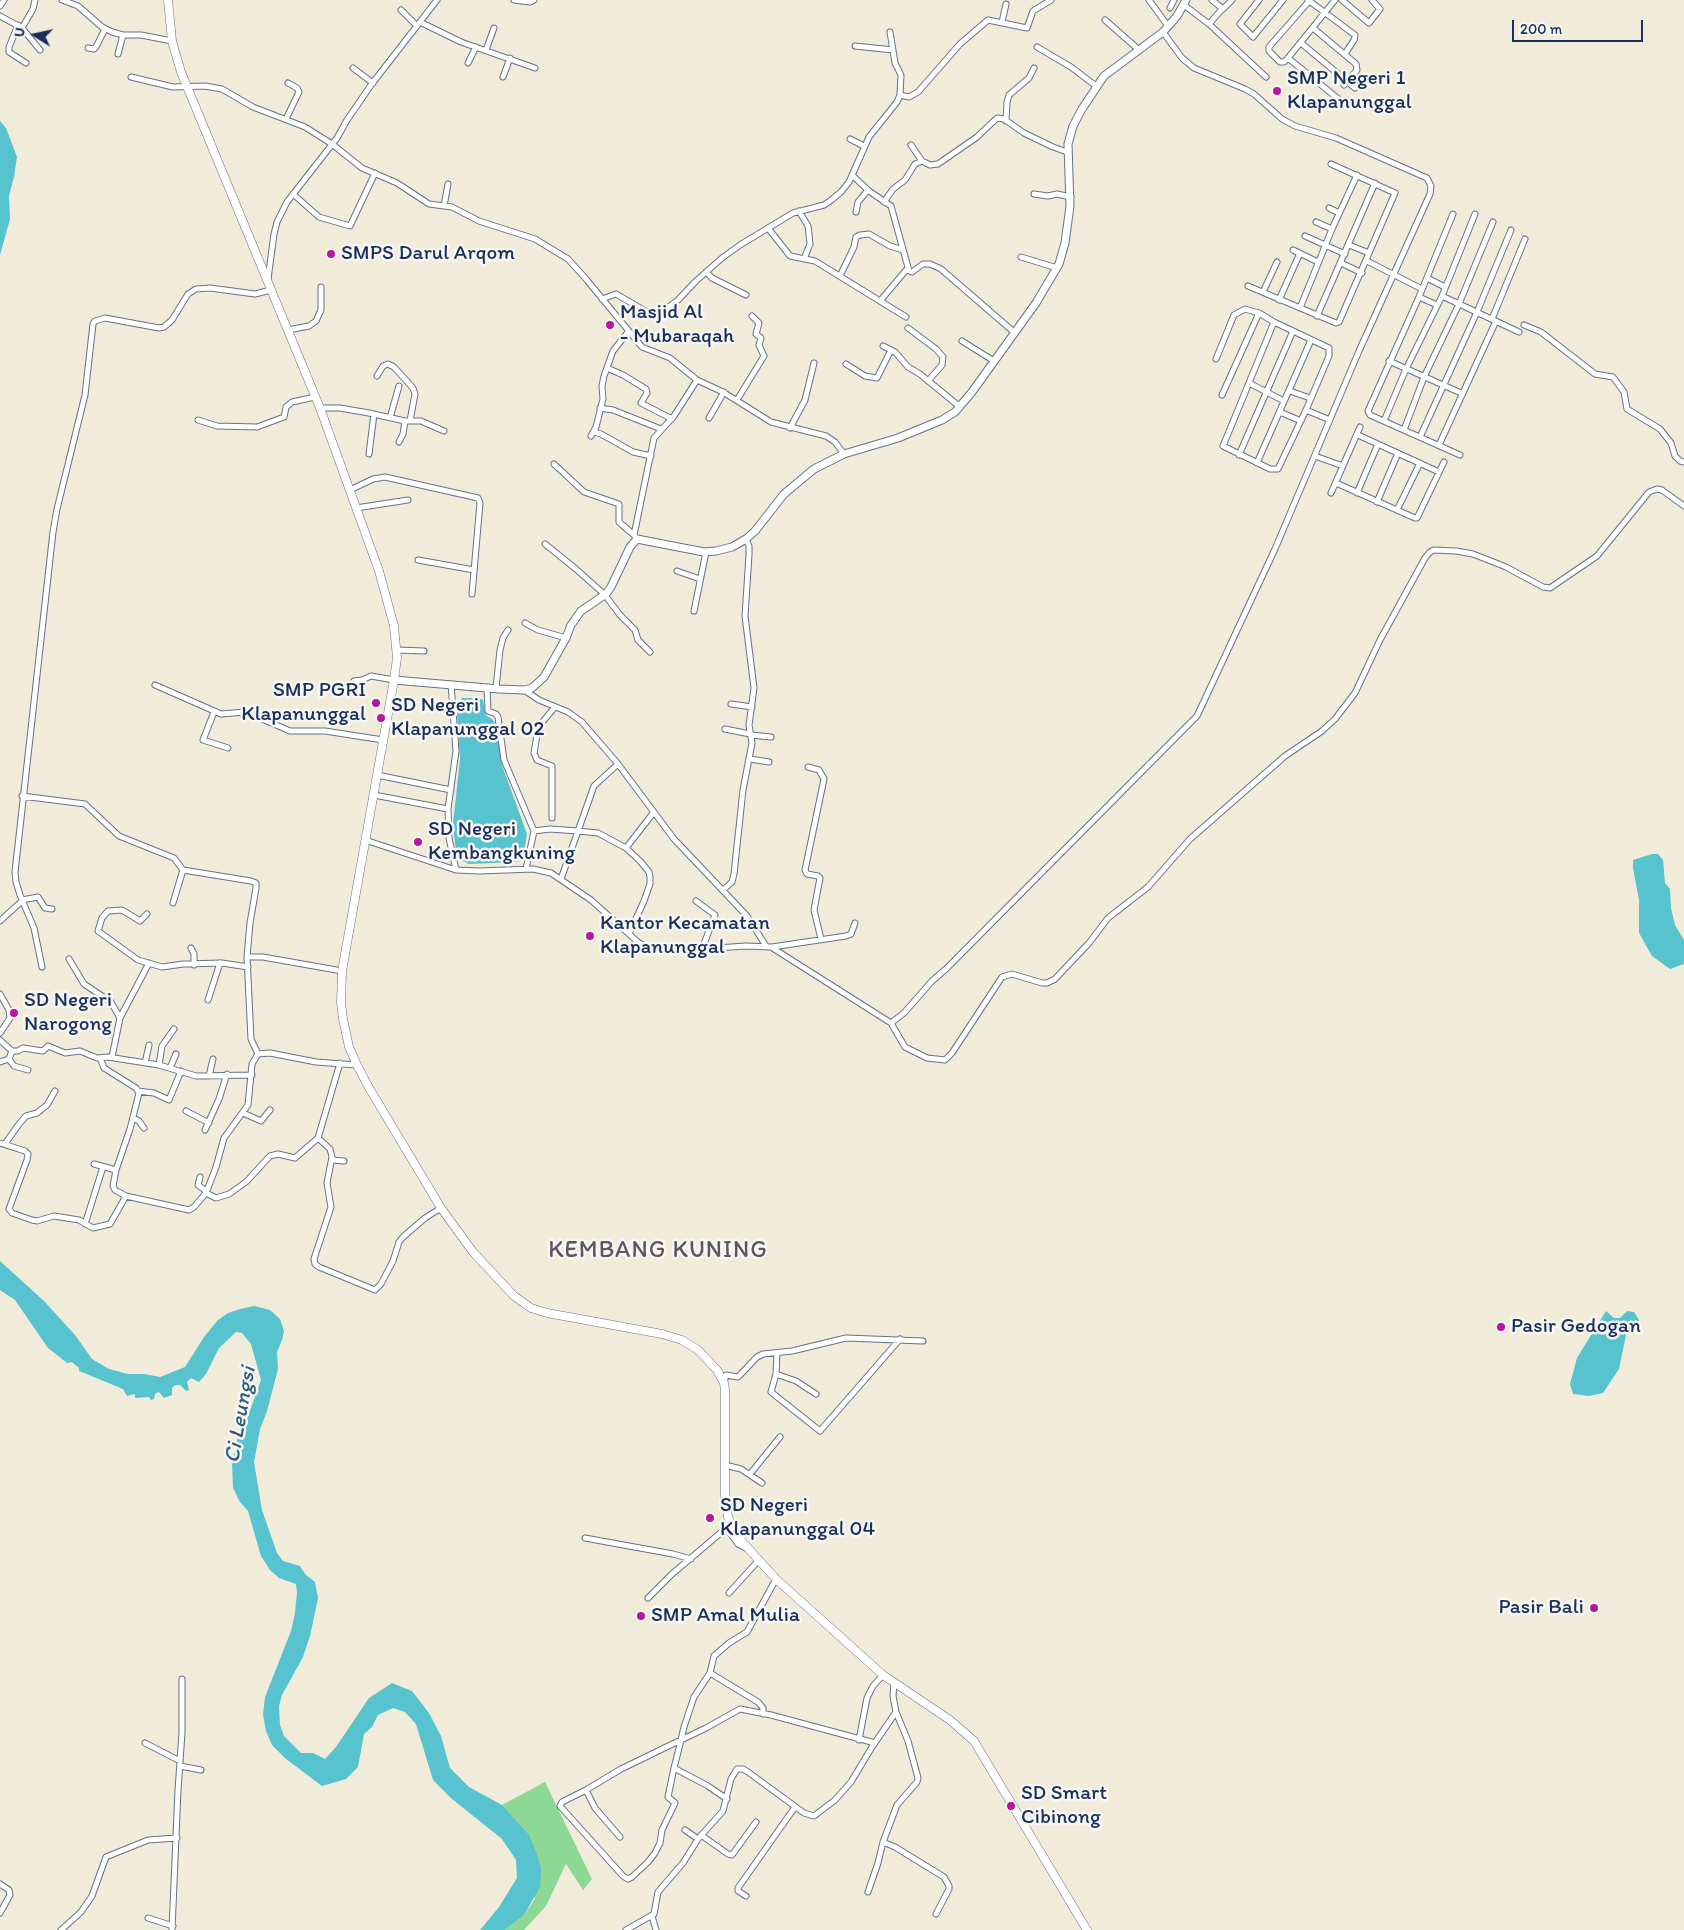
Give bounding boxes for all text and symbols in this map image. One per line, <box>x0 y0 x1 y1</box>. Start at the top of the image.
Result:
north arrow <box>10 10 60 60</box>
scale bar <box>1514 10 1645 42</box>
text: 200 m <box>1520 20 1562 38</box>
text: U <box>11 26 29 38</box>
place label: SMP Negeri 1 Klapanunggal <box>1287 66 1412 116</box>
marker: SMP Negeri 1 Klapanunggal <box>1271 85 1283 97</box>
place label: SMPS Darul Arqom <box>341 241 515 267</box>
marker: SMPS Darul Arqom <box>325 248 337 260</box>
place label: Masjid Al - Mubaraqah <box>620 300 734 350</box>
marker: Masjid Al - Mubaraqah <box>604 319 616 331</box>
place label: SMP PGRI Klapanunggal <box>241 678 366 728</box>
place label: SD Negeri Klapanunggal 02 <box>391 693 544 743</box>
marker: SMP PGRI Klapanunggal <box>370 697 382 709</box>
marker: SD Negeri Klapanunggal 02 <box>375 712 387 724</box>
place label: SD Negeri Kembangkuning <box>428 817 575 867</box>
marker: SD Negeri Kembangkuning <box>412 836 424 848</box>
place label: Kantor Kecamatan Klapanunggal <box>600 911 770 961</box>
marker: Kantor Kecamatan Klapanunggal <box>584 930 596 942</box>
place label: SD Negeri Narogong <box>24 988 112 1038</box>
marker: SD Negeri Narogong <box>8 1007 20 1019</box>
district label: KEMBANG KUNING <box>547 1237 769 1265</box>
place label: Pasir Gedogan <box>1511 1314 1641 1340</box>
marker: Pasir Gedogan <box>1495 1321 1507 1333</box>
water label: Ci Leungsi <box>220 1365 262 1465</box>
place label: SD Negeri Klapanunggal 04 <box>720 1493 875 1543</box>
marker: SD Negeri Klapanunggal 04 <box>704 1512 716 1524</box>
place label: Pasir Bali <box>1499 1595 1584 1621</box>
marker: Pasir Bali <box>1588 1602 1600 1614</box>
place label: SMP Amal Mulia <box>651 1603 800 1629</box>
marker: SMP Amal Mulia <box>635 1610 647 1622</box>
place label: SD Smart Cibinong <box>1021 1781 1107 1831</box>
marker: SD Smart Cibinong <box>1005 1800 1017 1812</box>

